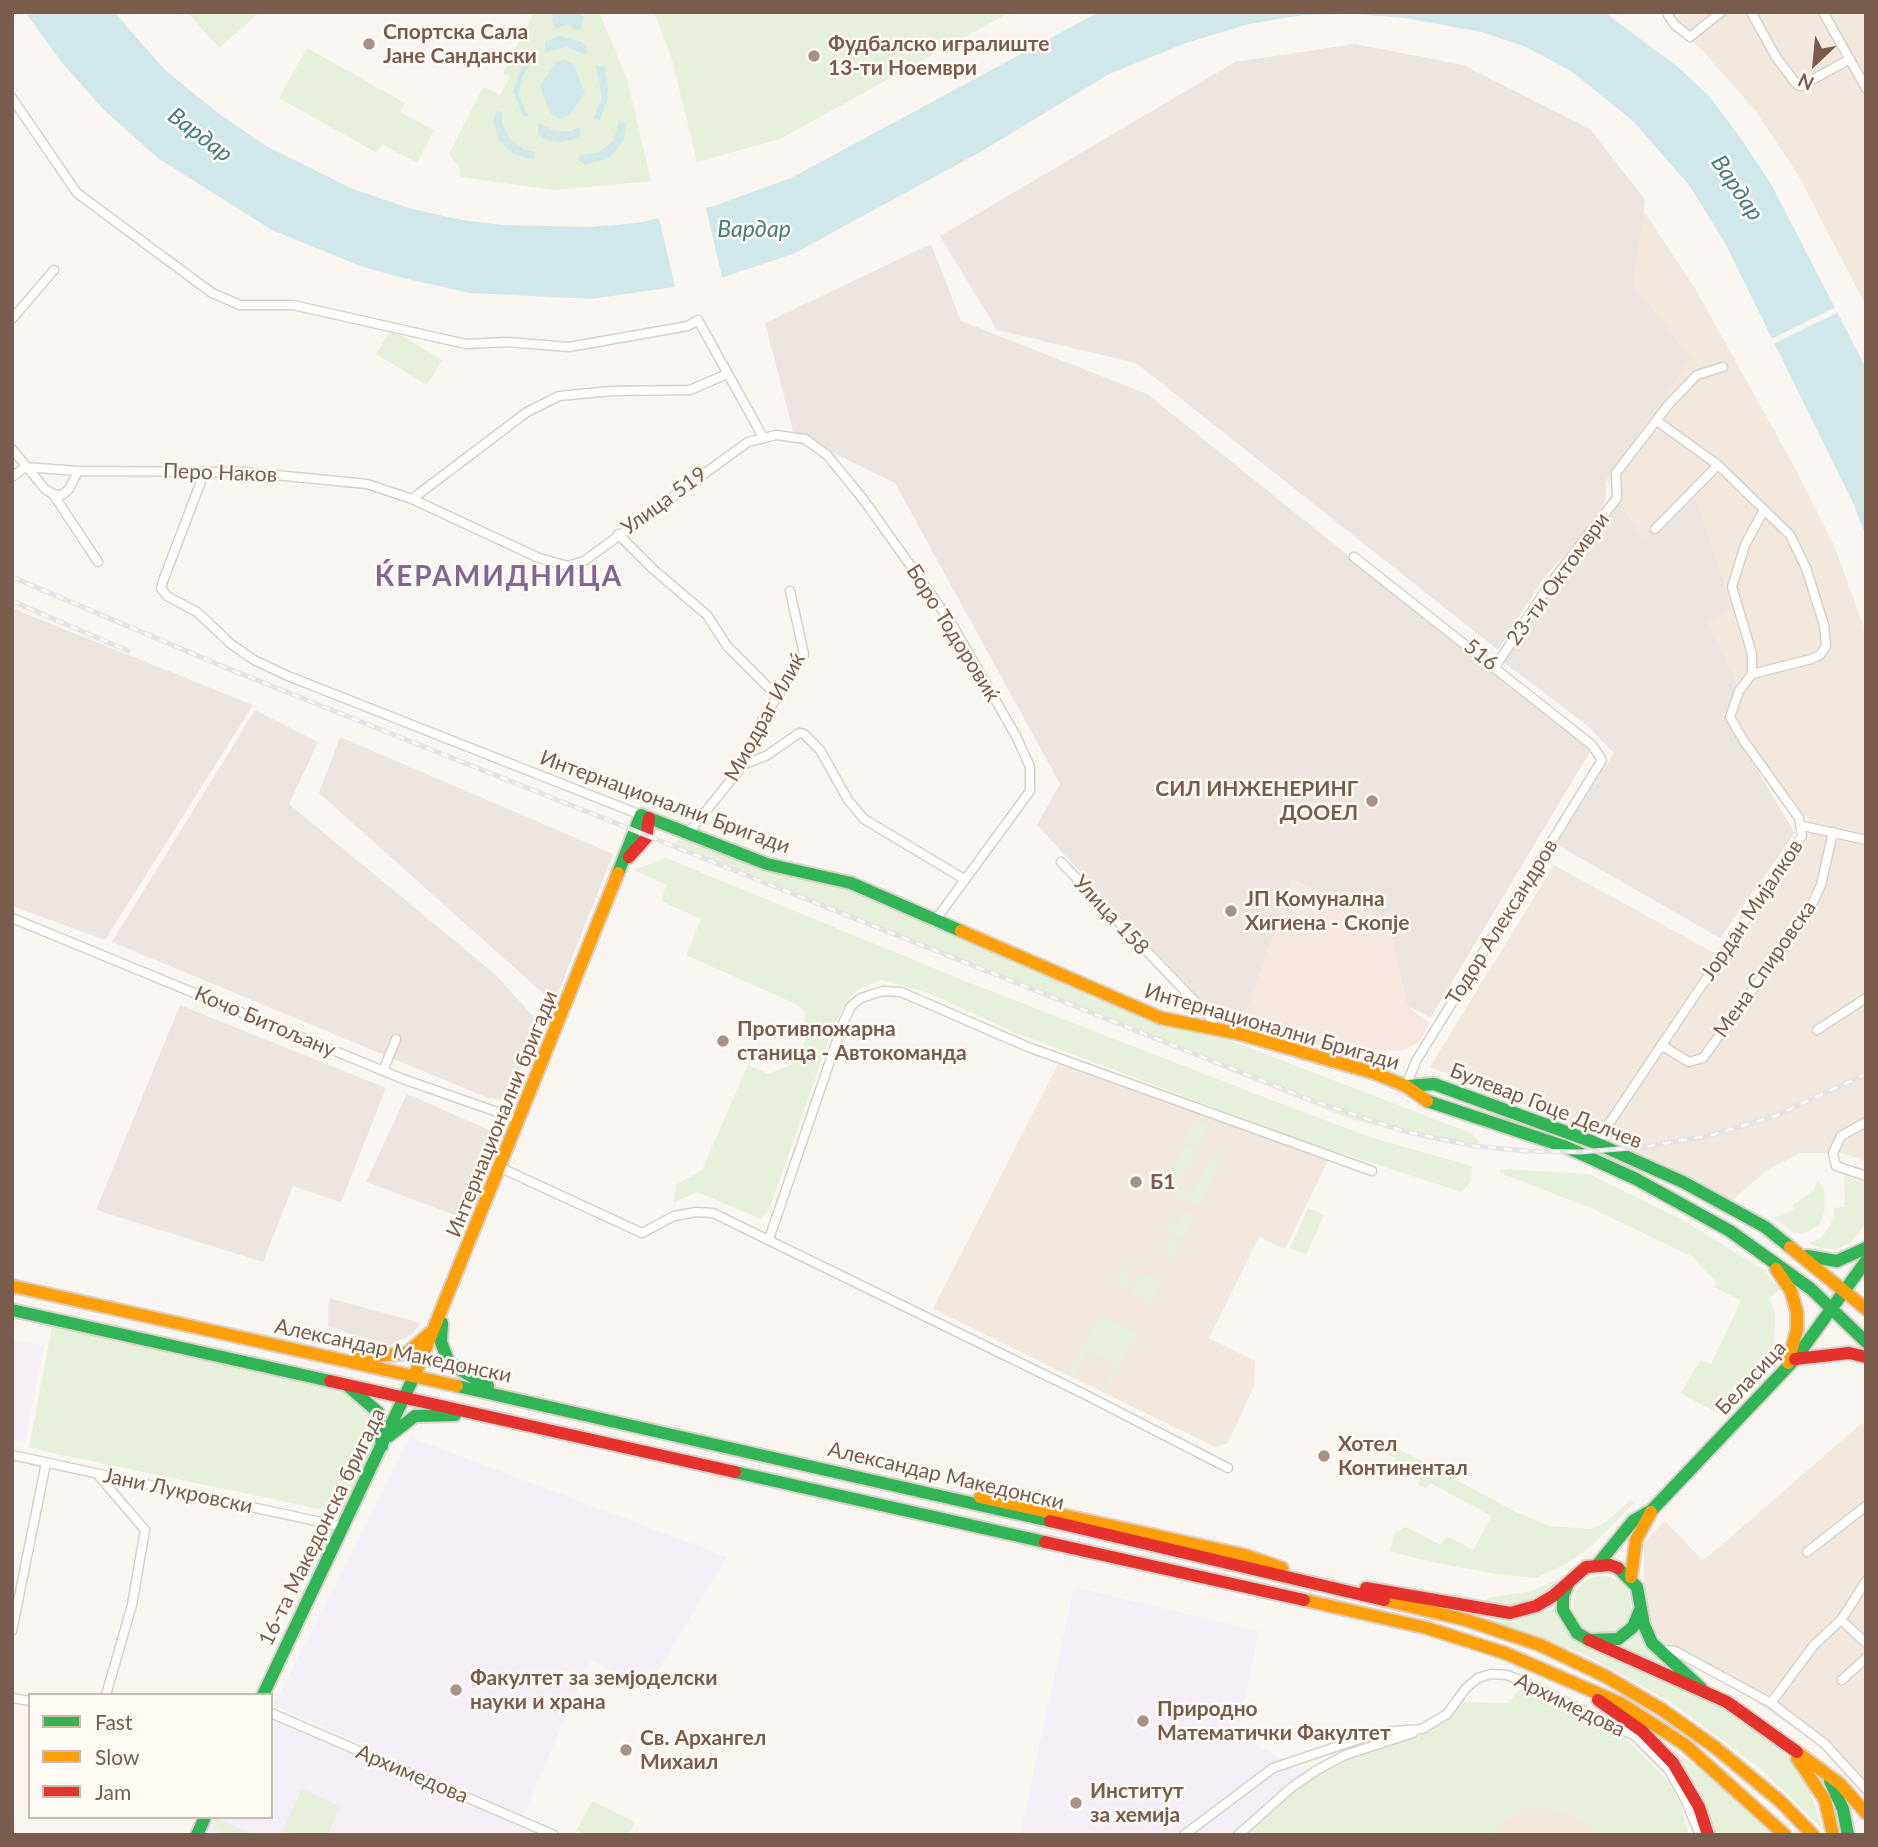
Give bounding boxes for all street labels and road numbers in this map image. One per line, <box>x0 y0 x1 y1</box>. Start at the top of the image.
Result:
street label: Перо Наков <box>162 458 278 488</box>
street label: Улица 519 <box>616 462 712 540</box>
street label: 23-ти Октомври <box>1501 508 1615 650</box>
street label: Боро Тодоровиќ <box>901 560 1005 706</box>
street label: 516 <box>1459 634 1503 676</box>
street label: Миодраг Илиќ <box>719 648 811 786</box>
street label: Интернационални Бригади <box>537 745 793 859</box>
street label: Тодор Александров <box>1441 834 1563 1010</box>
street label: Јордан Мијалков <box>1696 835 1808 985</box>
street label: Улица 158 <box>1068 870 1154 960</box>
street label: Мена Спировска <box>1708 896 1822 1042</box>
street label: Интернационални Бригади <box>1142 978 1402 1076</box>
street label: Кочо Битољану <box>191 981 339 1063</box>
street label: Интернационални бригади <box>441 987 563 1241</box>
street label: Булевар Гоце Делчев <box>1446 1058 1646 1154</box>
street label: Александар Македонски <box>272 1314 514 1388</box>
street label: Беласица <box>1710 1336 1792 1420</box>
street label: 16-та Македонска бригада <box>253 1404 391 1650</box>
street label: Александар Македонски <box>825 1437 1067 1515</box>
street label: Јани Лукровски <box>101 1463 255 1519</box>
street label: Архимедова <box>1511 1668 1629 1742</box>
street label: Архимедова <box>352 1739 472 1809</box>

